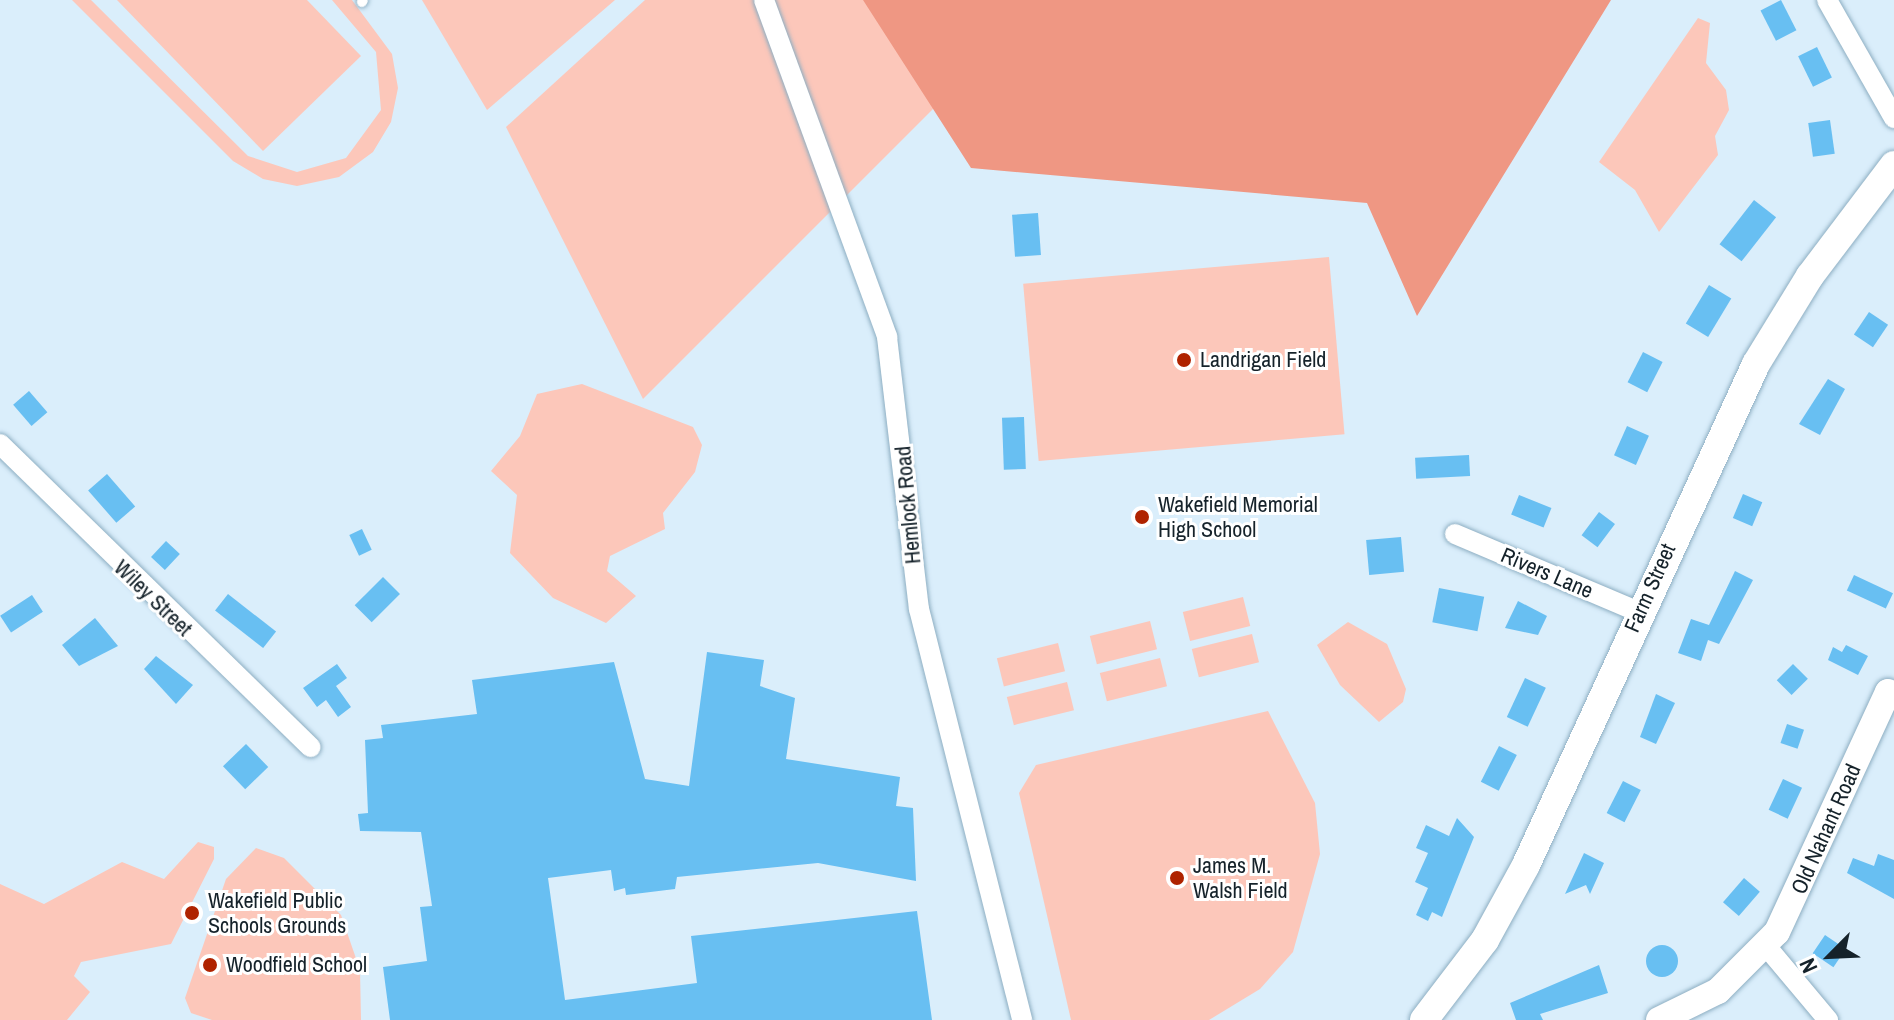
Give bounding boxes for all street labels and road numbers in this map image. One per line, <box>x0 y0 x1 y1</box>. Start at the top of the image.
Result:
street label: Hemlock Road <box>890 445 926 565</box>
street label: Farm Street <box>1619 540 1681 636</box>
street label: Rivers Lane <box>1497 542 1597 604</box>
street label: Wiley Street <box>108 554 198 642</box>
street label: Old Nahant Road <box>1786 760 1866 898</box>

